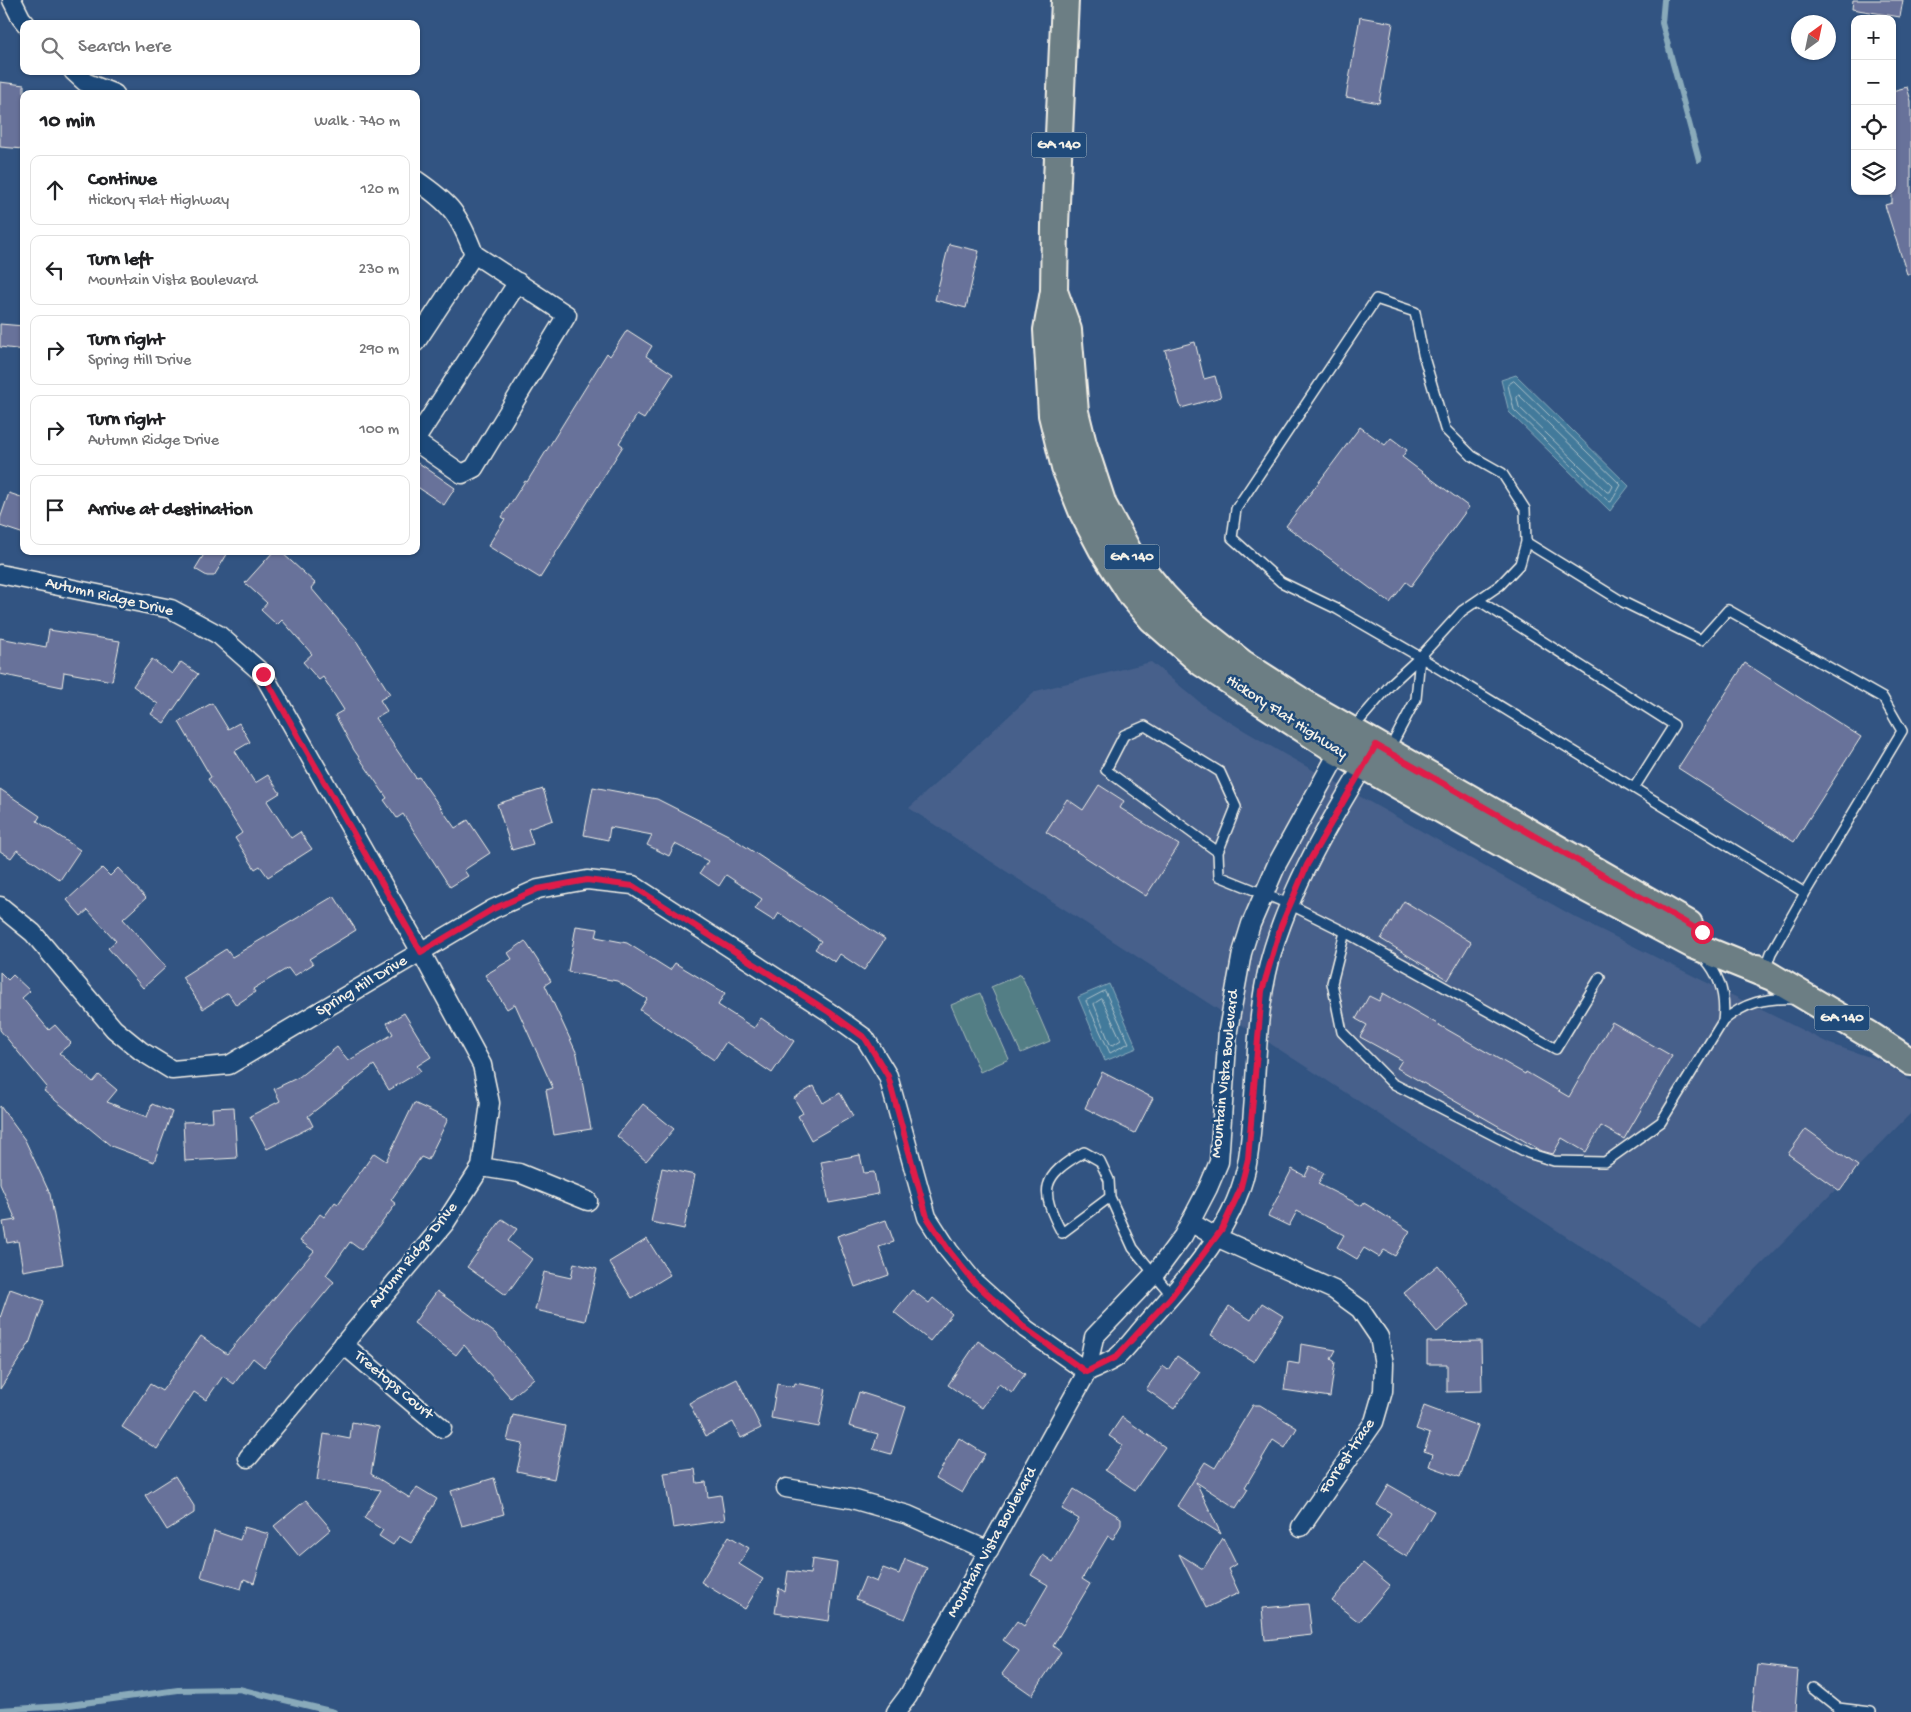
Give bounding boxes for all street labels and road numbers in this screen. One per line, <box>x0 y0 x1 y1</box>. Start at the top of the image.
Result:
road number: GA 140 <box>1032 132 1086 158</box>
road number: GA 140 <box>1104 544 1160 570</box>
street label: Autumn Ridge Drive <box>43 574 176 622</box>
street label: Hickory Flat Highway <box>1222 672 1350 764</box>
street label: Spring Hill Drive <box>313 952 412 1022</box>
street label: Mountain Vista Boulevard <box>1208 987 1244 1159</box>
road number: GA 140 <box>1814 1006 1870 1030</box>
street label: Autumn Ridge Drive <box>365 1199 463 1313</box>
street label: Treetops Court <box>349 1347 438 1426</box>
street label: Forrest trace <box>1315 1415 1381 1499</box>
street label: Mountain Vista Boulevard <box>944 1463 1043 1622</box>

